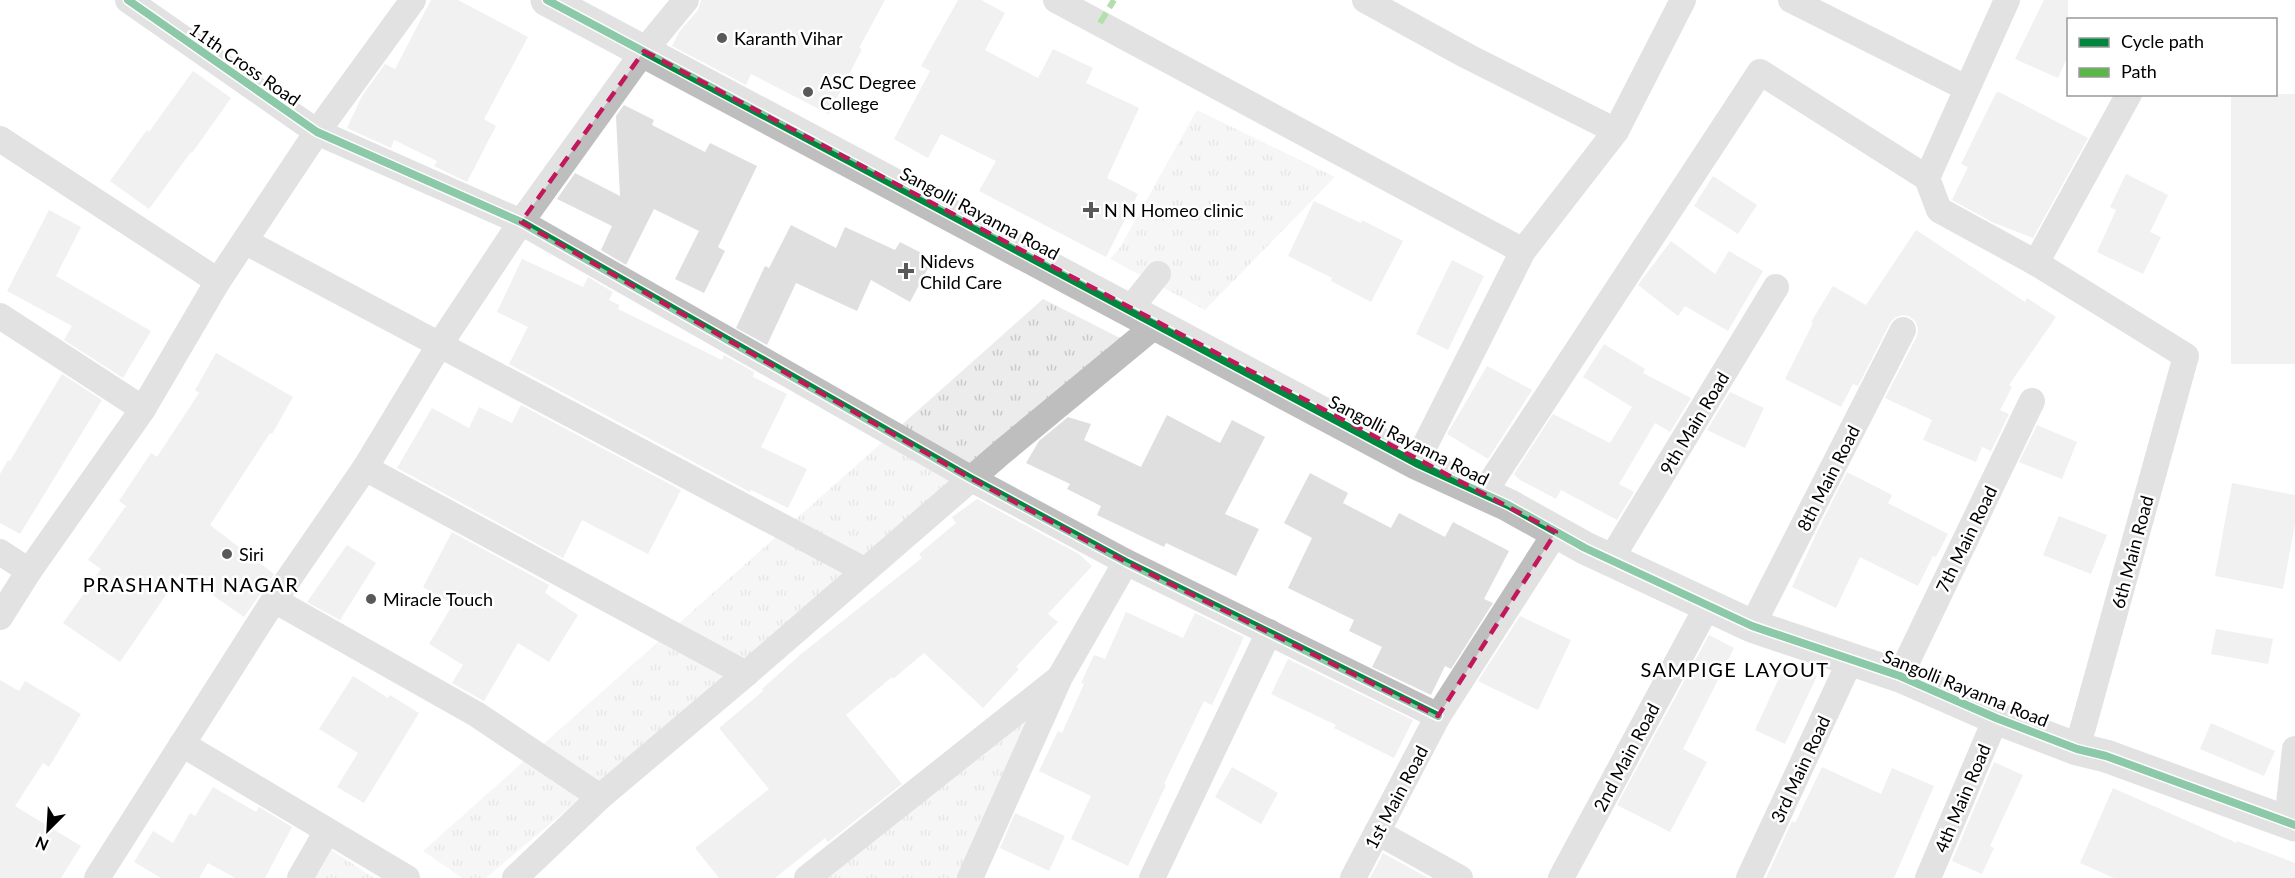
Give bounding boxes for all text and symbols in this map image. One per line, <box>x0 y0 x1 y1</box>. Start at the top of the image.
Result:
street label: 11th Cross Road <box>185 18 305 110</box>
legend <box>2067 18 2277 96</box>
place label: Karanth Vihar <box>734 27 843 49</box>
text: Cycle path <box>2121 30 2204 52</box>
marker: Karanth Vihar <box>715 31 729 45</box>
text: Path <box>2121 60 2157 82</box>
place label: ASC Degree College <box>820 71 916 114</box>
marker: ASC Degree College <box>801 85 815 99</box>
street label: Sangolli Rayanna Road <box>897 162 1063 264</box>
place label: N N Homeo clinic <box>1104 199 1244 221</box>
marker: N N Homeo clinic <box>1082 201 1100 219</box>
place label: Nidevs Child Care <box>920 250 1002 293</box>
marker: Nidevs Child Care <box>897 262 915 280</box>
street label: 9th Main Road <box>1655 368 1733 478</box>
street label: Sangolli Rayanna Road <box>1325 390 1493 490</box>
street label: 8th Main Road <box>1792 421 1864 535</box>
street label: 7th Main Road <box>1931 482 2001 596</box>
street label: 6th Main Road <box>2106 493 2158 611</box>
place label: Siri <box>239 543 264 565</box>
marker: Siri <box>220 547 234 561</box>
district label: PRASHANTH NAGAR <box>83 572 299 596</box>
place label: Miracle Touch <box>383 588 493 610</box>
marker: Miracle Touch <box>364 592 378 606</box>
street label: Sangolli Rayanna Road <box>1880 645 2052 731</box>
district label: SAMPIGE LAYOUT <box>1640 657 1830 681</box>
street label: 2nd Main Road <box>1588 699 1664 815</box>
street label: 3rd Main Road <box>1766 712 1834 826</box>
street label: 4th Main Road <box>1929 740 1995 856</box>
street label: 1st Main Road <box>1360 742 1432 852</box>
north arrow <box>18 800 78 860</box>
text: N <box>32 833 51 855</box>

